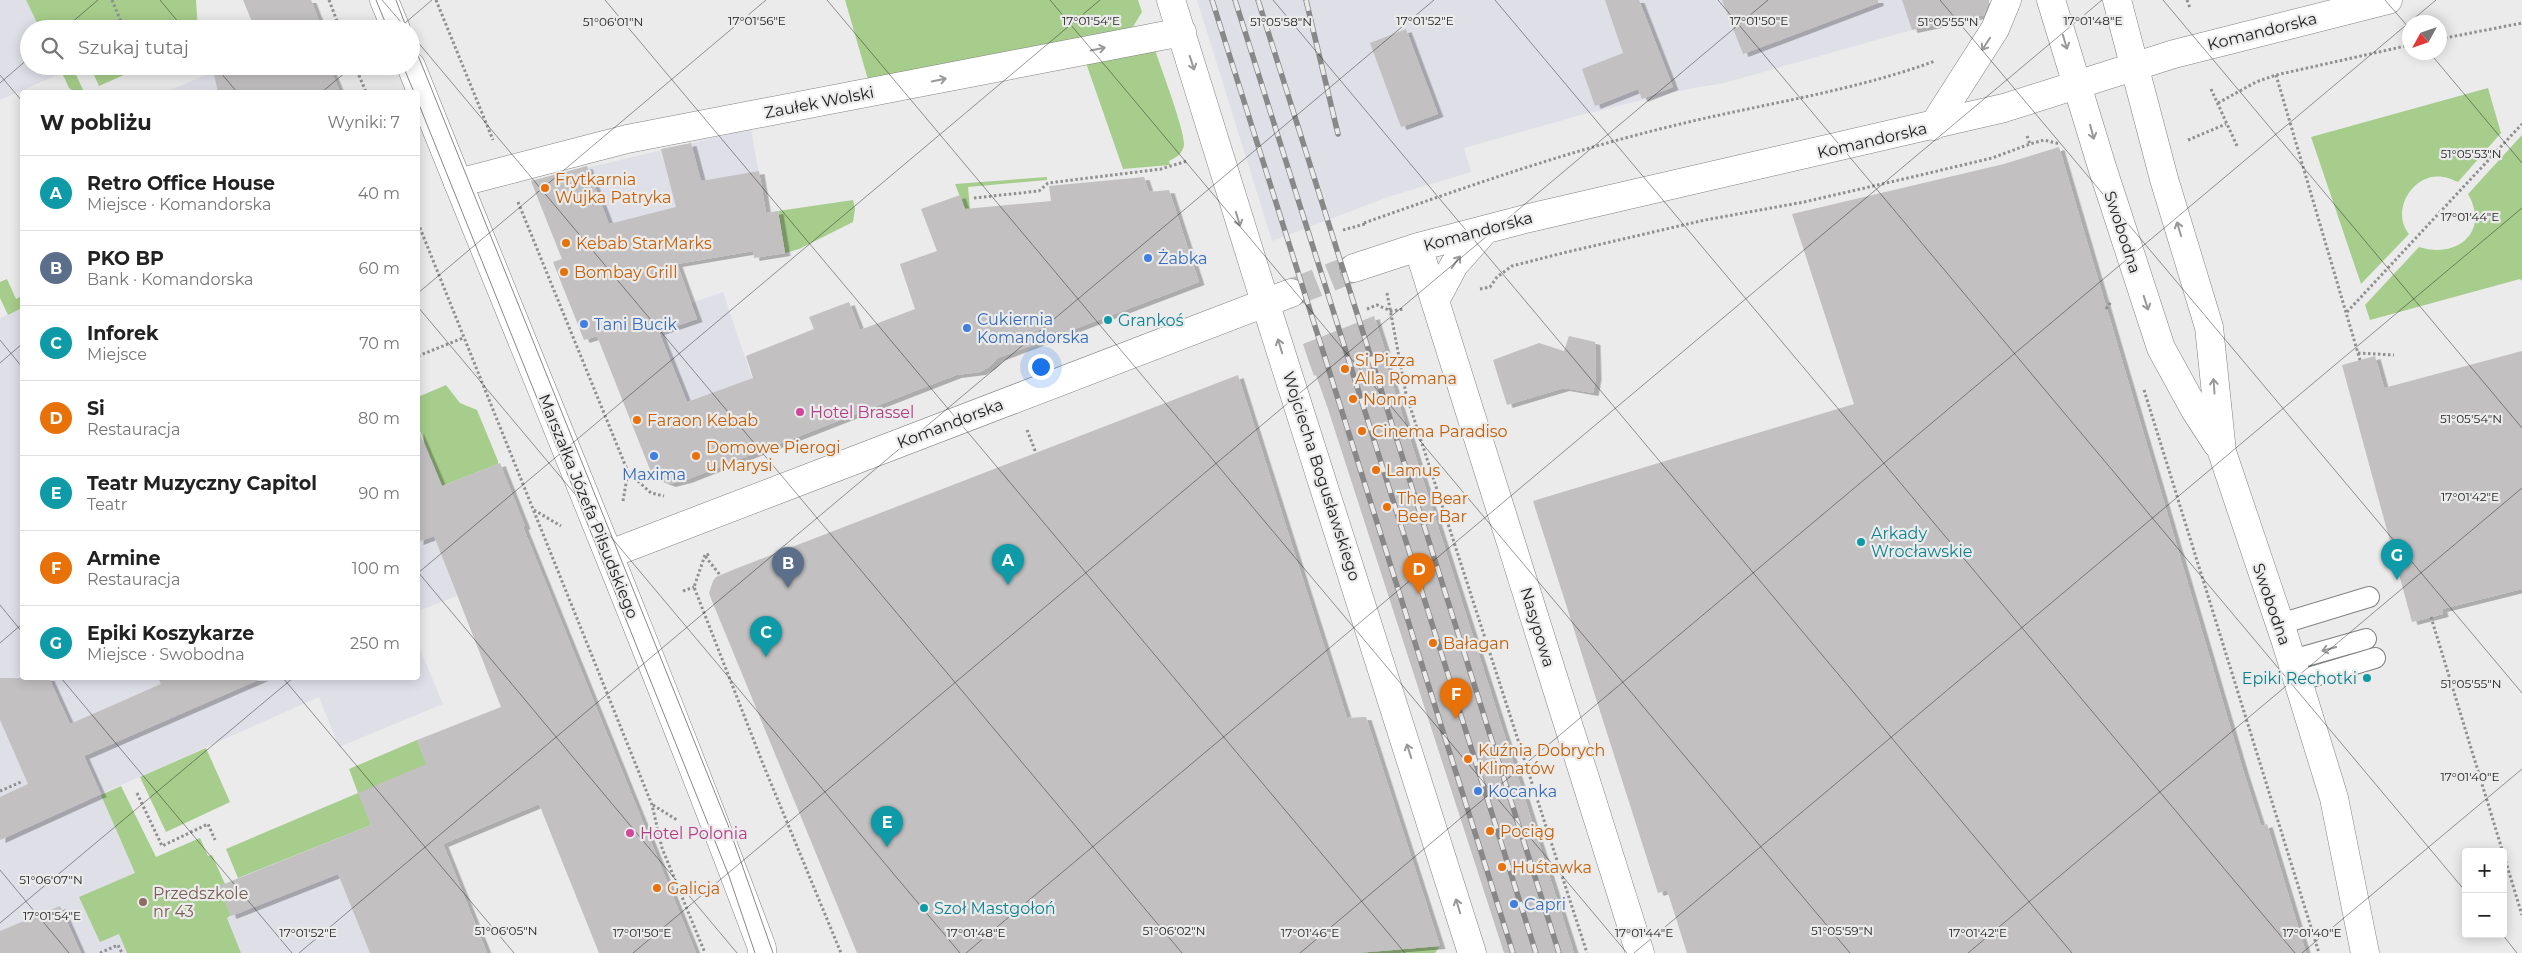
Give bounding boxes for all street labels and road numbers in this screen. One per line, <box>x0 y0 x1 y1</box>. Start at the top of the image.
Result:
street label: Komandorska <box>2205 9 2319 54</box>
street label: Zaułek Wolski <box>763 83 876 122</box>
street label: Komandorska <box>1815 119 1929 162</box>
street label: Swobodna <box>2100 189 2145 276</box>
street label: Komandorska <box>1421 208 1535 255</box>
street label: Wojciecha Bogusławskiego <box>1279 369 1364 583</box>
street label: Marszałka Józefa Piłsudskiego <box>535 391 642 621</box>
street label: Komandorska <box>894 394 1006 452</box>
street label: Swobodna <box>2249 561 2294 648</box>
street label: Nasypowa <box>1516 585 1559 669</box>

